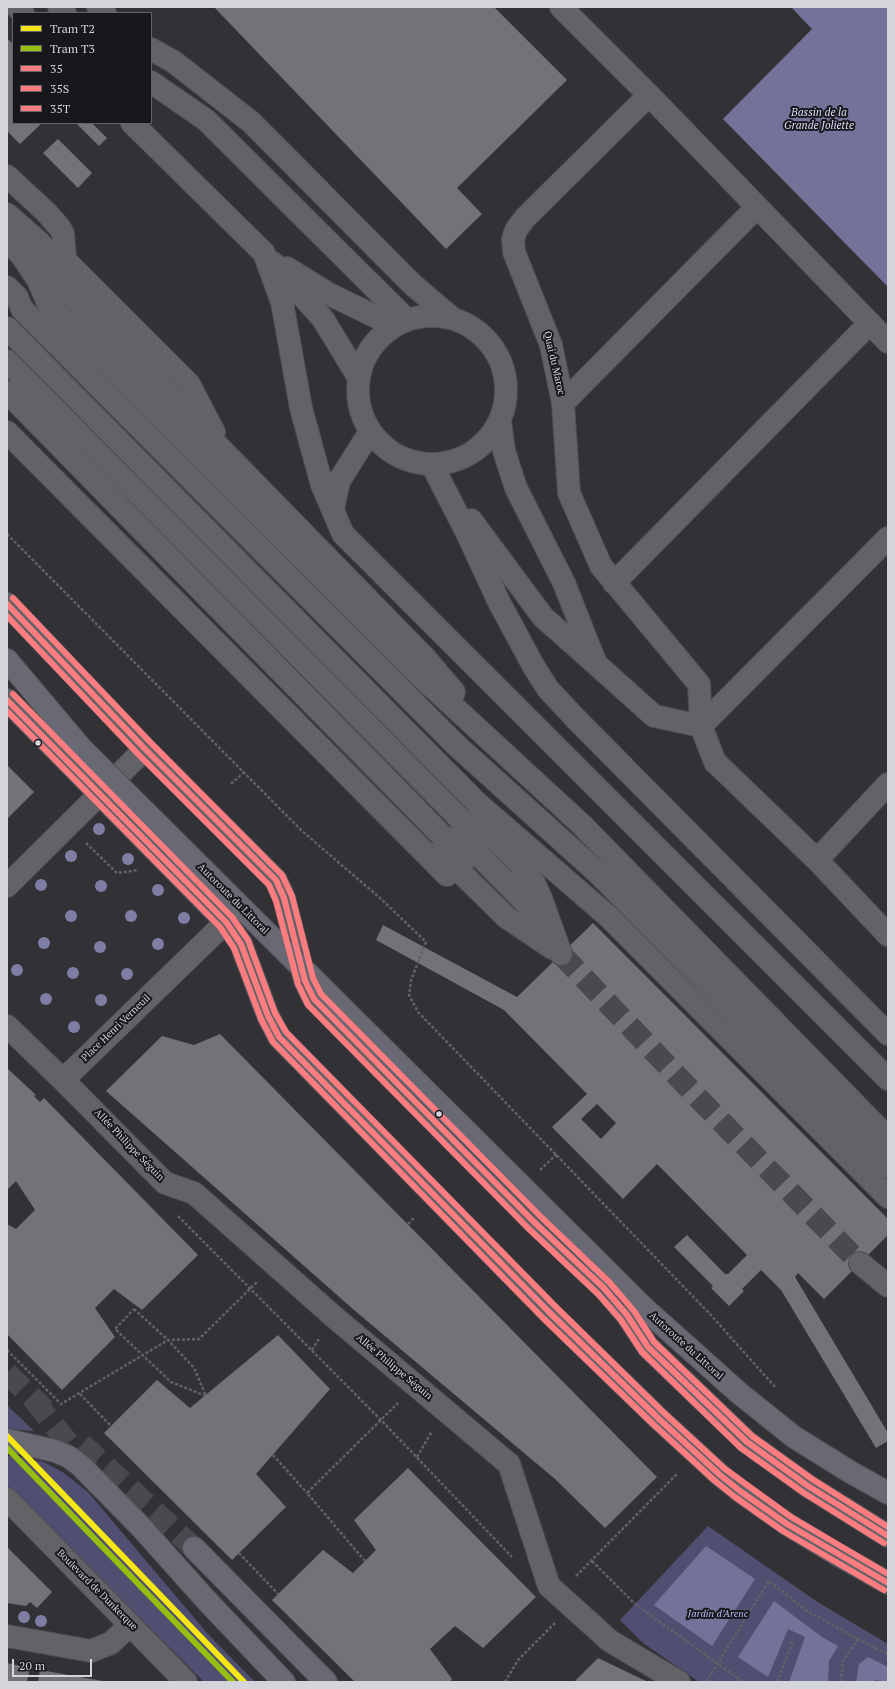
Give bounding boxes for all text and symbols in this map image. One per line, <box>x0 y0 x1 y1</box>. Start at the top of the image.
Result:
legend <box>12 12 152 124</box>
text: Tram T2 <box>50 21 95 36</box>
text: Tram T3 <box>50 41 95 56</box>
text: 35 <box>50 61 63 76</box>
text: 35S <box>50 81 69 96</box>
text: 35T <box>50 101 70 116</box>
water label: Bassin de la Grande Joliette <box>784 106 854 132</box>
street label: Quai du Maroc <box>541 330 567 396</box>
unlabelled marker <box>33 738 43 748</box>
street label: Autoroute du Littoral <box>195 861 271 937</box>
street label: Place Henri Verneuil <box>79 992 153 1064</box>
street label: Allée Philippe Séguin <box>92 1107 166 1183</box>
unlabelled marker <box>434 1109 444 1119</box>
street label: Autoroute du Littoral <box>647 1310 725 1382</box>
street label: Allée Philippe Séguin <box>354 1332 434 1402</box>
street label: Boulevard de Dunkerque <box>54 1547 140 1633</box>
park label: Jardin d’Arenc <box>688 1608 748 1620</box>
scale bar <box>14 1651 94 1677</box>
text: 20 m <box>19 1658 45 1673</box>

